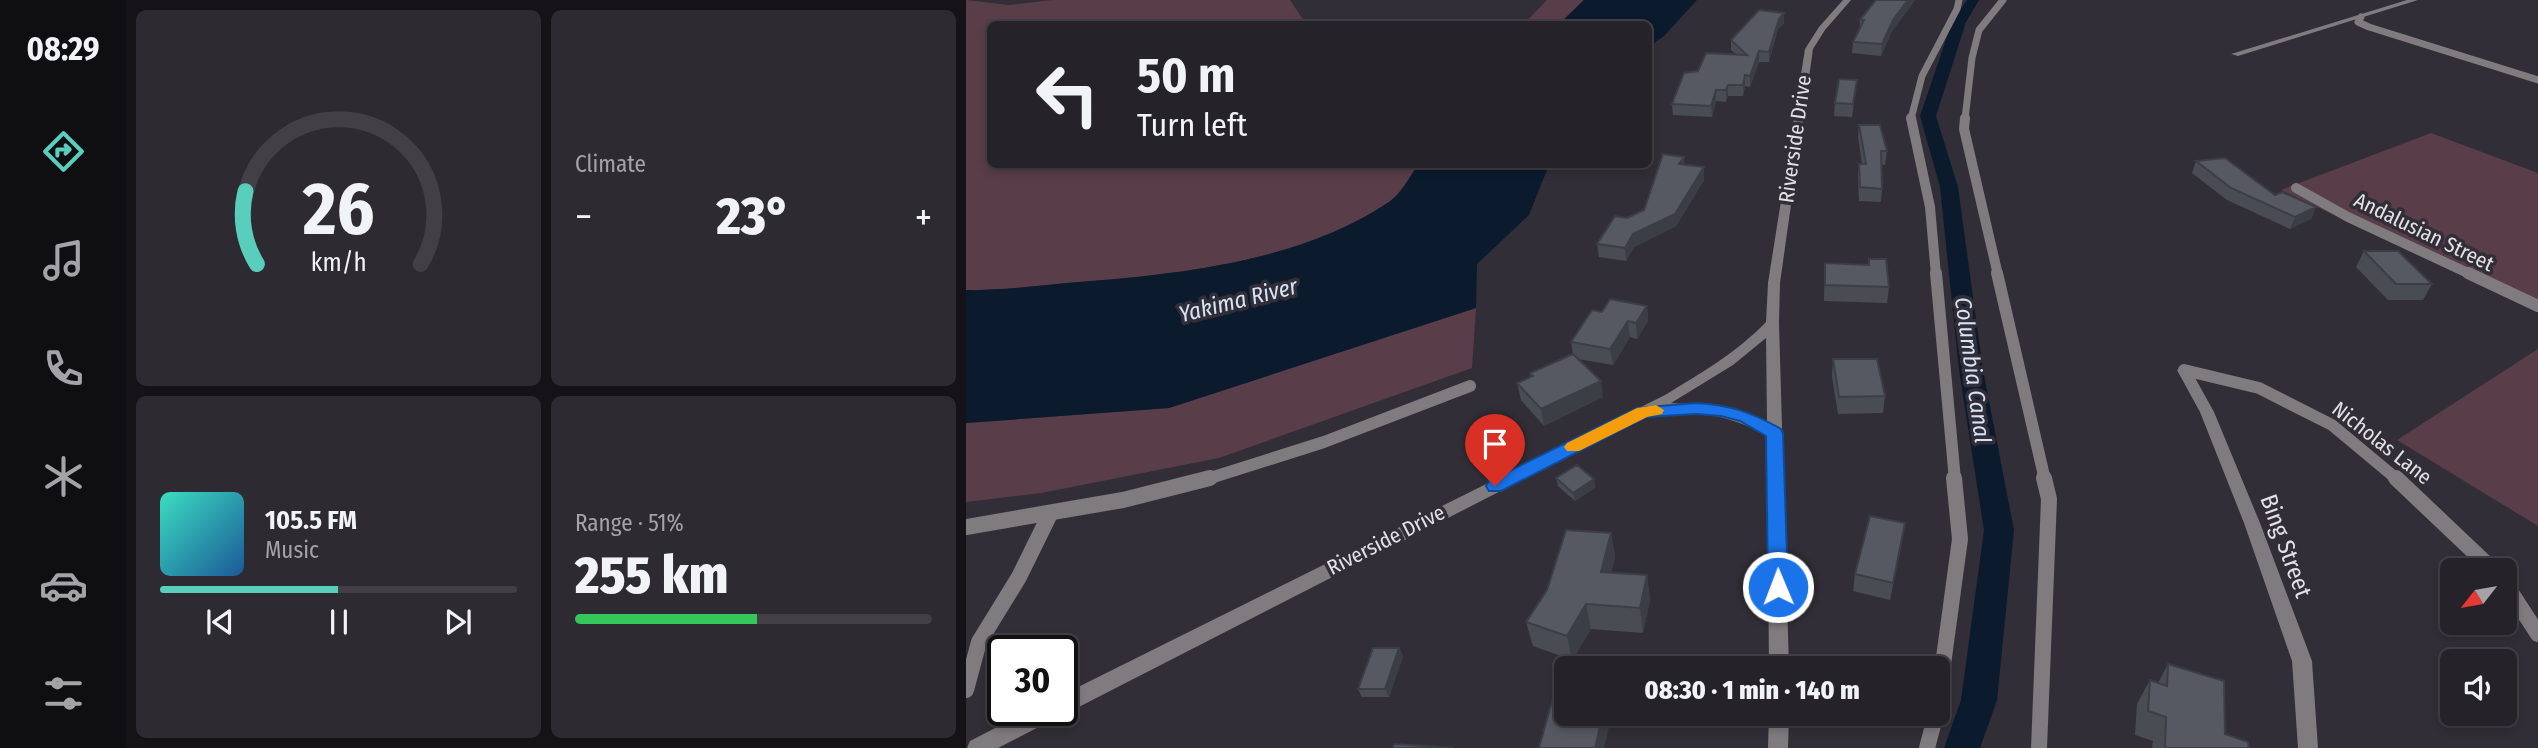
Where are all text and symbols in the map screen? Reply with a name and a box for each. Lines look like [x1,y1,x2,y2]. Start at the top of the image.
text: 08:29 [27,30,99,68]
text: 50 m [1137,46,1235,105]
icon: left [1022,49,1113,140]
street label: Riverside Drive [1773,73,1817,205]
text: Turn left [1137,106,1247,144]
icon: directions [39,127,88,176]
text: Climate [575,150,646,178]
text: 26 [302,166,374,253]
text: 23° [717,185,790,248]
street label: Andalusian Street [2350,187,2498,277]
text: − [575,194,592,240]
text: + [915,194,932,240]
icon: music [39,236,88,285]
text: km/h [311,248,366,278]
water label: Yakima River [1176,272,1301,328]
water label: Columbia Canal [1949,295,1997,445]
icon: phone [39,344,88,393]
street label: Nicholas Lane [2327,396,2437,490]
pin [1465,414,1525,486]
icon: arrive [1476,425,1514,463]
icon: climate [39,452,88,501]
street label: Bing Street [2254,491,2318,602]
street label: Riverside Drive [1323,499,1449,581]
text: 105.5 FM [265,505,357,536]
text: Range · 51% [575,509,684,537]
text: Music [265,536,319,564]
text: 255 km [575,544,728,607]
position arrow [1741,550,1815,624]
north arrow [2440,558,2516,635]
map controls [2440,558,2517,726]
icon: car [39,561,88,610]
icon: previous [201,603,239,641]
icon: pause [320,603,358,641]
icon: next [439,603,477,641]
speed limit sign: 30 [987,635,1078,726]
button: sound [2440,649,2517,726]
icon: filters [39,669,88,718]
text: 08:30 · 1 min · 140 m [1644,675,1860,706]

